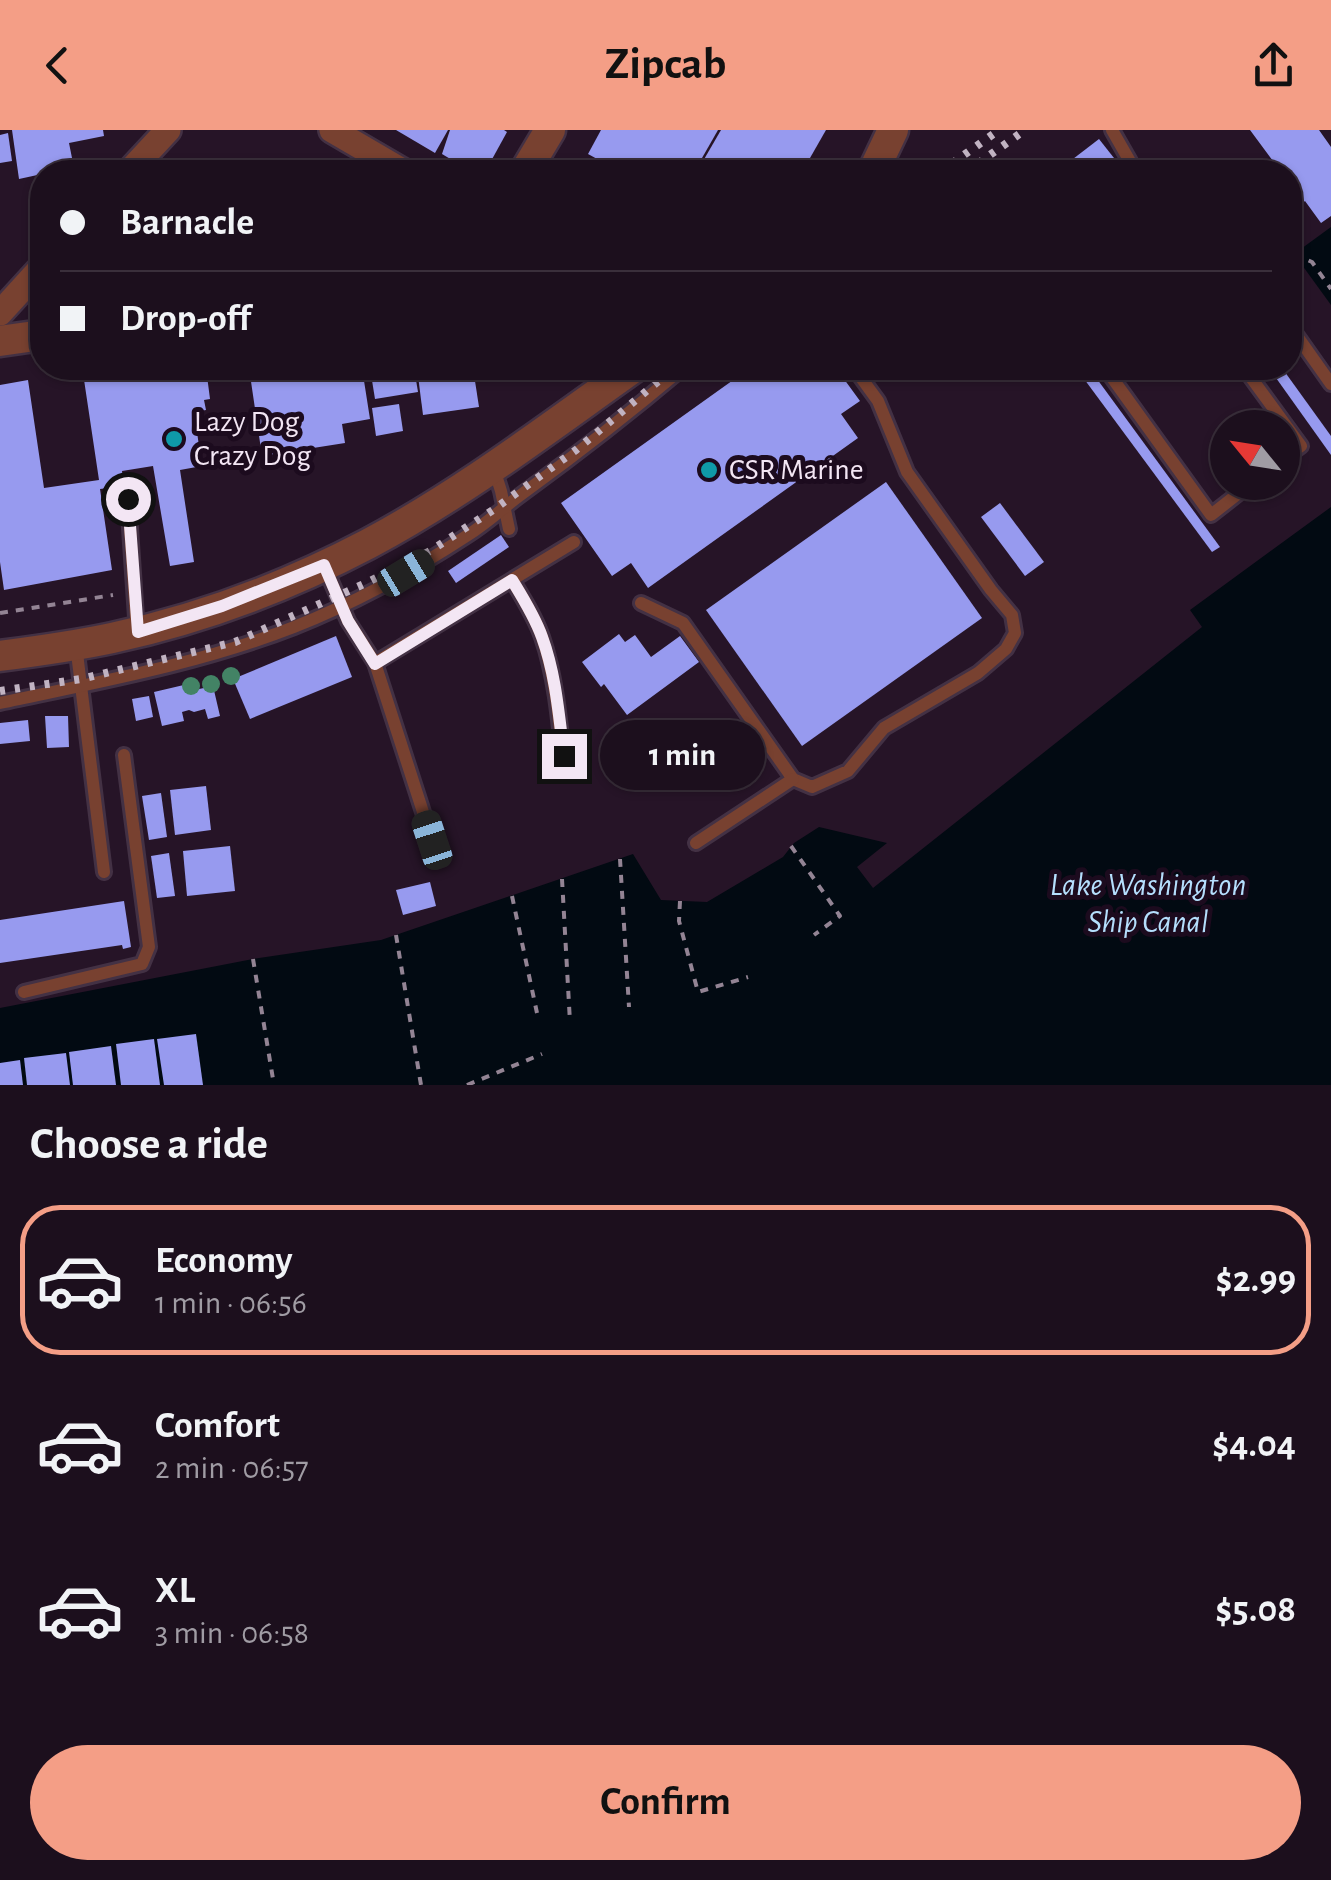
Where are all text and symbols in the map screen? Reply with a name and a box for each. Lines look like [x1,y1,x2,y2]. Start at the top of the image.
icon: back [30,38,85,93]
icon: share [1246,38,1301,93]
text: Zipcab [605,42,726,87]
text: Barnacle [120,204,254,242]
text: Drop-off [120,300,251,338]
place label: Lazy Dog Crazy Dog [194,407,311,471]
north arrow [1210,410,1300,500]
map controls [1210,410,1300,500]
marker: Lazy Dog Crazy Dog [163,428,185,450]
place label: CSR Marine [729,455,864,485]
marker: CSR Marine [698,459,720,481]
route start [106,477,151,522]
car [373,545,439,601]
callout: 1 min [599,721,764,791]
route end [542,734,587,779]
text: 1 min [649,739,716,771]
car [408,807,456,873]
water label: Lake Washington Ship Canal [1050,869,1246,939]
text: Choose a ride [30,1122,268,1167]
icon: car [35,1235,125,1325]
text: Economy [155,1242,293,1280]
text: $2.99 [1216,1261,1296,1299]
text: 1 min · 06:56 [155,1287,307,1319]
icon: car [35,1400,125,1490]
text: Comfort [155,1407,280,1445]
text: $4.04 [1212,1426,1296,1464]
text: 2 min · 06:57 [155,1452,309,1484]
icon: car [35,1565,125,1655]
text: XL [155,1572,195,1610]
text: $5.08 [1215,1591,1296,1629]
text: 3 min · 06:58 [155,1617,309,1649]
button: Confirm [30,1745,1301,1860]

